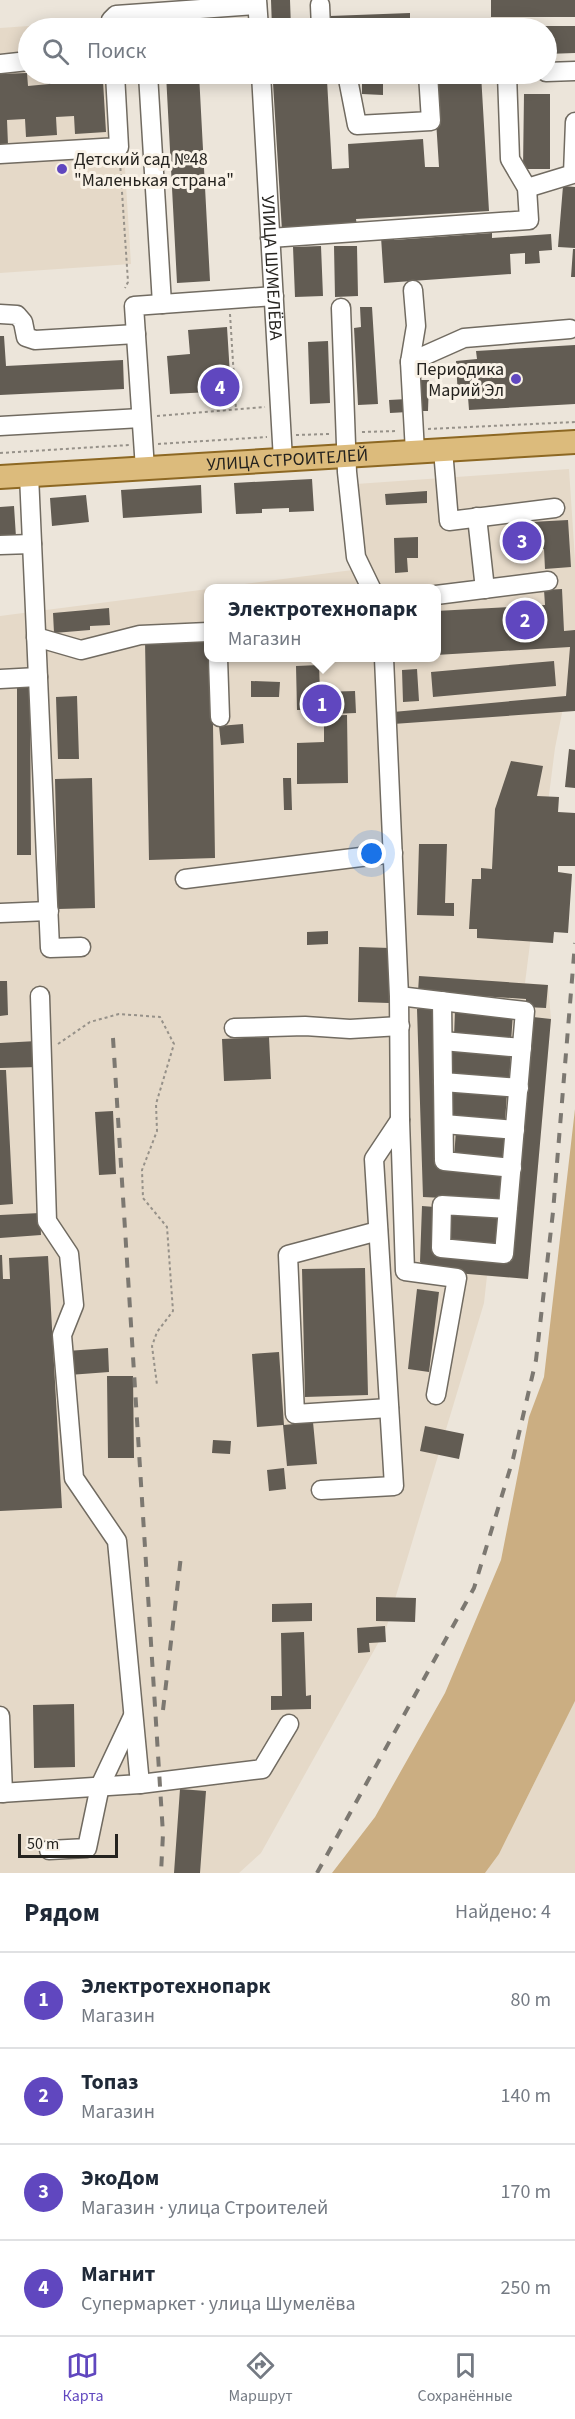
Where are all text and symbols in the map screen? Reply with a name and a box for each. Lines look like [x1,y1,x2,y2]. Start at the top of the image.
search box [18,18,557,84]
icon: search [39,35,72,68]
text: Поиск [87,35,146,67]
place label: Детский сад №48 "Маленькая страна" [74,147,234,193]
marker: Детский сад №48 "Маленькая страна" [55,162,69,176]
street label: УЛИЦА ШУМЕЛЁВА [255,195,288,341]
place label: Периодика Марий Эл [416,357,504,403]
pin: 4 [200,364,240,410]
marker: Периодика Марий Эл [509,372,523,386]
street label: УЛИЦА СТРОИТЕЛЕЙ [206,443,369,477]
pin: 3 [502,518,542,564]
popup [204,584,441,662]
text: Электротехнопарк [228,593,417,625]
pin: 2 [506,598,544,642]
text: Магазин [228,625,302,653]
pin: 1 [302,682,342,726]
your location [357,839,386,868]
scale bar [18,1831,118,1858]
text: 50 m [27,1833,59,1855]
text: Рядом [24,1894,100,1931]
text: Найдено: 4 [455,1898,551,1926]
text: Электротехнопарк [81,1970,271,2002]
text: 1 [38,1986,49,2014]
text: 80 m [511,1986,551,2014]
text: Магазин [81,2002,155,2030]
text: Топаз [81,2066,138,2098]
text: 2 [38,2082,49,2110]
text: 140 m [501,2082,551,2110]
text: Магазин [81,2098,155,2126]
text: ЭкоДом [81,2162,159,2194]
text: 3 [38,2178,49,2206]
text: 170 m [501,2178,551,2206]
text: Магазин · улица Строителей [81,2194,328,2222]
text: Магнит [81,2258,155,2290]
text: 4 [38,2274,49,2302]
text: 250 m [501,2274,551,2302]
text: Супермаркет · улица Шумелёва [81,2290,356,2318]
tab: Карта [62,2349,103,2407]
tab: Маршрут [228,2349,293,2407]
tab: Сохранённые [418,2349,513,2407]

